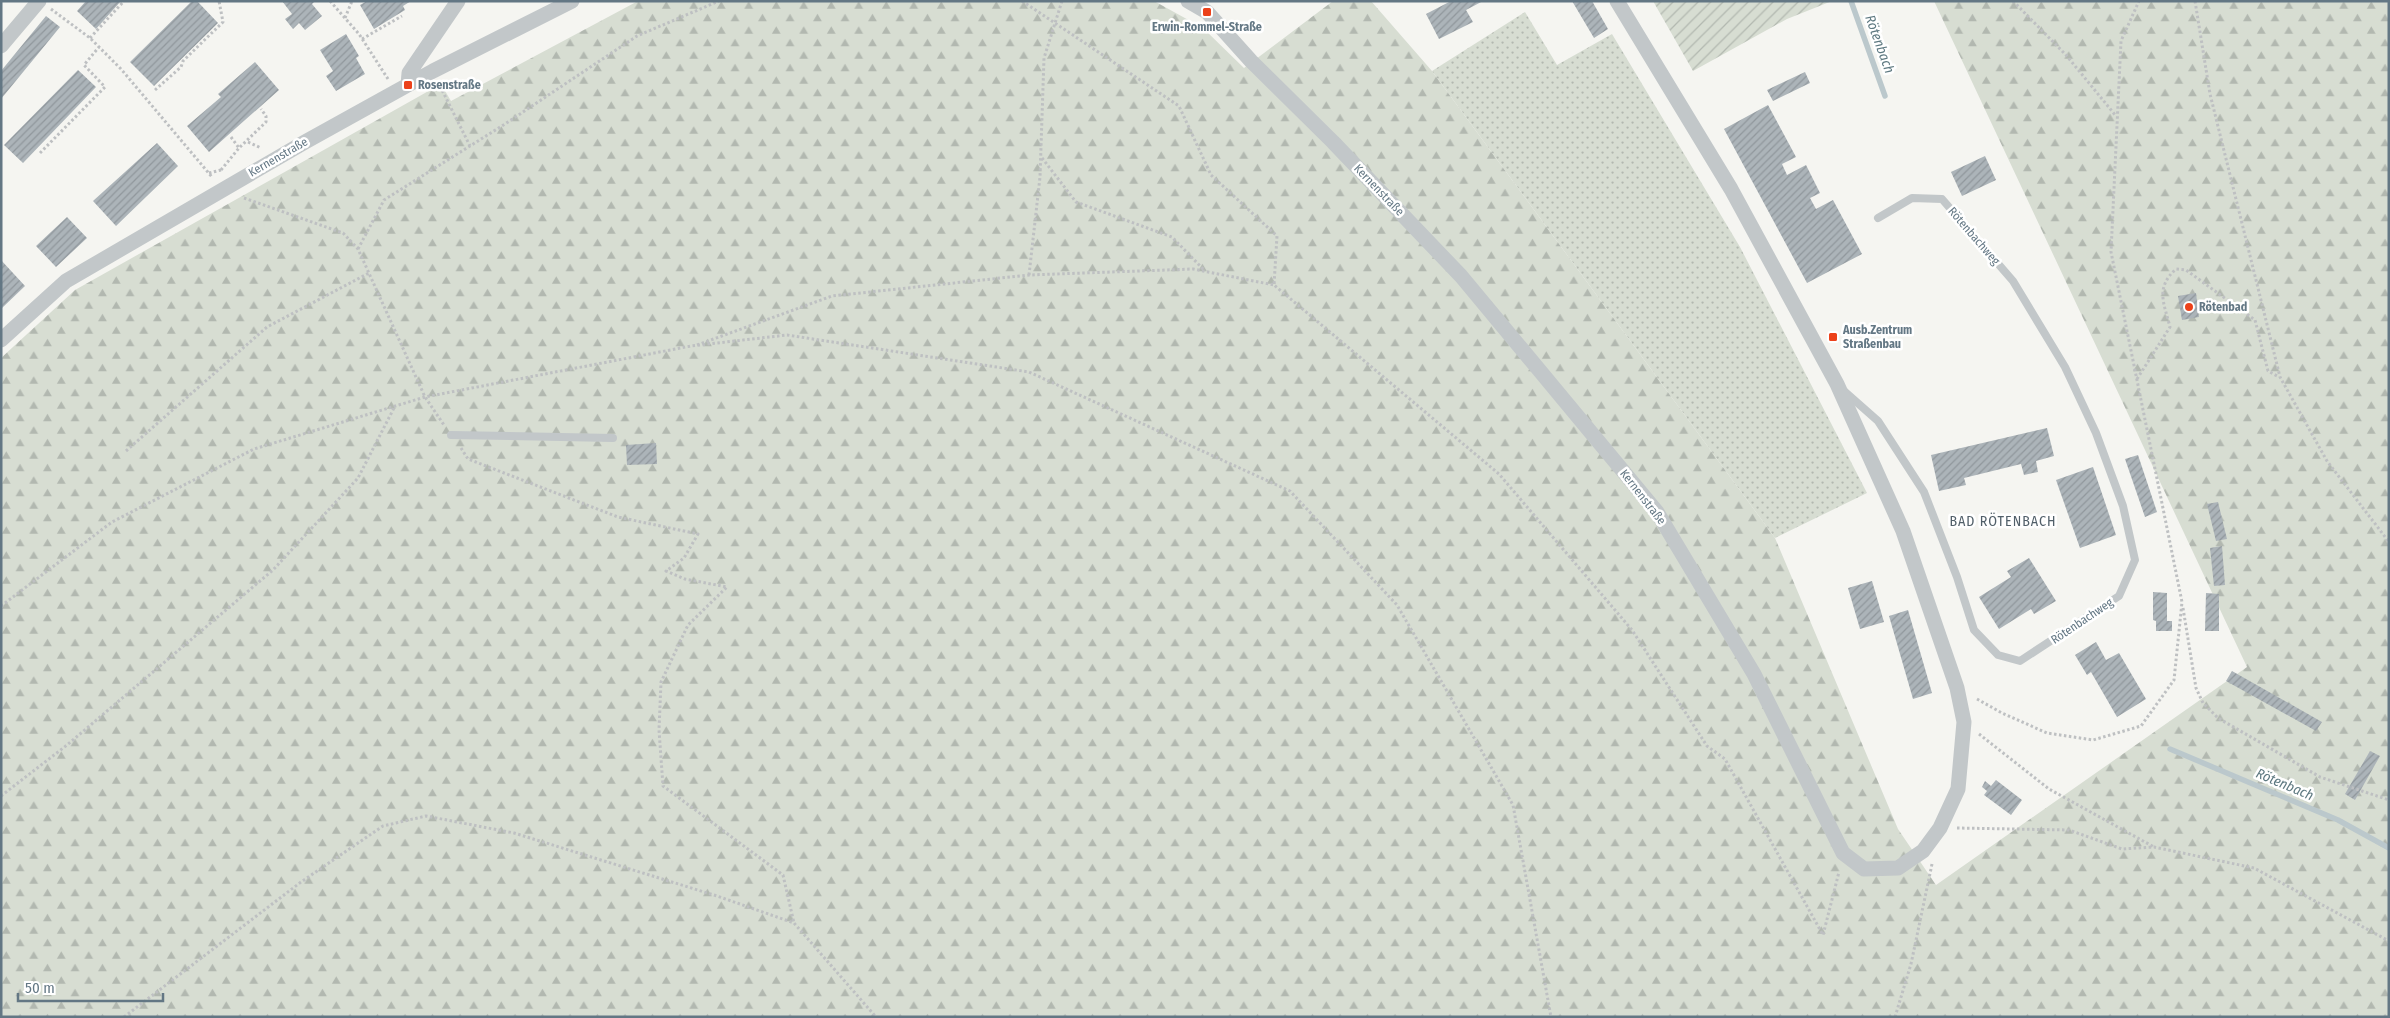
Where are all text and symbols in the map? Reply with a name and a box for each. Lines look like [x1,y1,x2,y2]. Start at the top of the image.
marker: Erwin-Rommel-Straße [1201,6,1213,18]
water label: Rötenbach [1861,13,1898,76]
place label: Erwin-Rommel-Straße [1152,20,1262,34]
place label: Rosenstraße [418,78,481,92]
marker: Rosenstraße [402,79,414,91]
street label: Kernenstraße [246,134,310,180]
street label: Kernenstraße [1351,161,1407,219]
street label: Rötenbachweg [1945,204,2003,268]
place label: Rötenbad [2199,300,2247,314]
marker: Rötenbad [2183,301,2195,313]
place label: Ausb.Zentrum Straßenbau [1842,323,1912,351]
marker: Ausb.Zentrum Straßenbau [1827,331,1839,343]
street label: Kernenstraße [1617,467,1669,527]
district label: BAD RÖTENBACH [1949,512,2057,530]
street label: Rötenbachweg [2048,595,2116,647]
water label: Rötenbach [2253,765,2316,804]
scale bar [18,970,162,1002]
text: 50 m [25,979,55,997]

